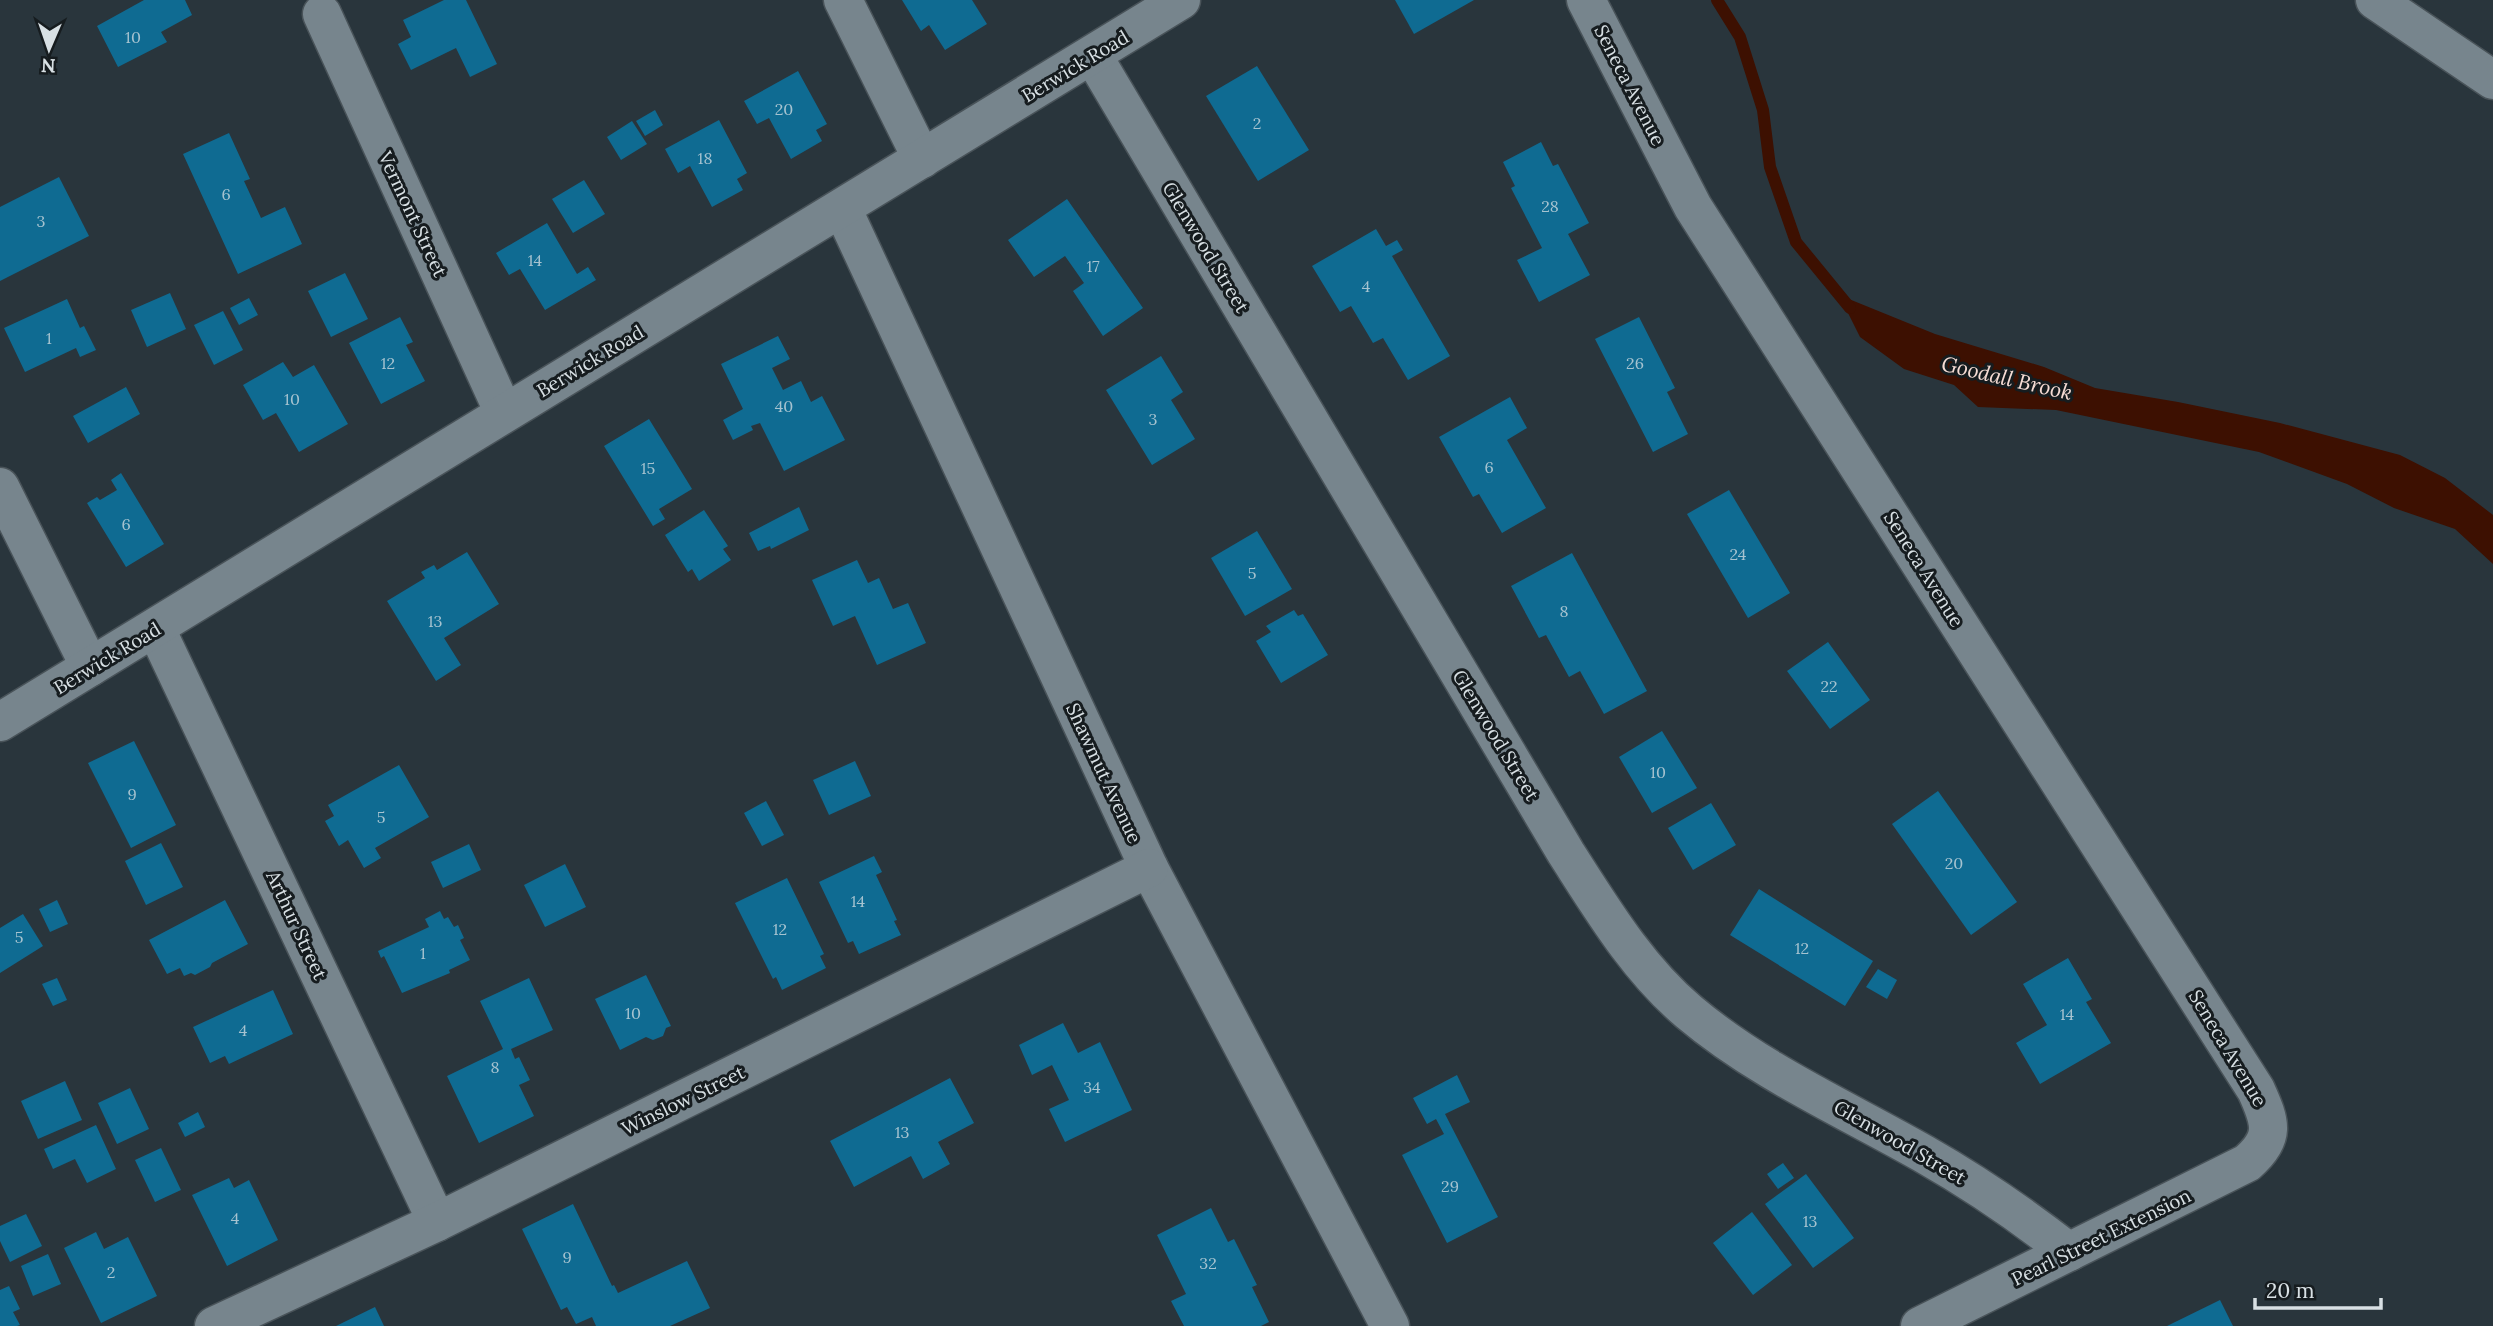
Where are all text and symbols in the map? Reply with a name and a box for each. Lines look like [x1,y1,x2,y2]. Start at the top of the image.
north arrow [14,14,84,84]
street label: Seneca Avenue [1589,21,1671,149]
street label: Berwick Road [1017,25,1133,107]
house number: 10 [125,27,141,47]
text: N [40,54,56,78]
house number: 20 [775,99,793,119]
house number: 2 [1253,113,1261,133]
street label: Vermont Street [373,146,453,281]
house number: 18 [698,148,712,168]
street label: Glenwood Street [1157,177,1255,317]
house number: 6 [221,184,231,204]
house number: 28 [1541,196,1559,216]
house number: 3 [37,211,46,231]
house number: 14 [528,250,543,270]
house number: 17 [1086,256,1100,276]
house number: 4 [1362,276,1371,296]
street label: Berwick Road [532,320,648,402]
house number: 1 [46,328,52,348]
water label: Goodall Brook [1939,350,2075,406]
house number: 12 [381,353,395,373]
house number: 26 [1626,353,1644,373]
house number: 10 [284,389,300,409]
house number: 40 [775,396,793,416]
house number: 3 [1149,409,1158,429]
house number: 6 [1484,457,1494,477]
house number: 15 [641,458,655,478]
street label: Seneca Avenue [1879,507,1969,631]
house number: 6 [121,514,131,534]
house number: 24 [1730,544,1747,564]
house number: 5 [1248,563,1256,583]
house number: 8 [1560,601,1569,621]
house number: 13 [428,611,442,631]
street label: Berwick Road [49,617,165,699]
street label: Glenwood Street [1447,665,1545,805]
house number: 22 [1820,676,1838,696]
street label: Shawmut Avenue [1061,699,1147,847]
house number: 10 [1650,762,1666,782]
house number: 9 [127,784,137,804]
house number: 5 [377,807,385,827]
house number: 20 [1945,853,1963,873]
street label: Arthur Street [261,866,333,984]
house number: 14 [851,891,866,911]
house number: 12 [773,919,787,939]
house number: 5 [15,927,23,947]
house number: 12 [1795,938,1809,958]
house number: 1 [420,943,426,963]
street label: Seneca Avenue [2184,985,2272,1111]
house number: 10 [625,1003,641,1023]
house number: 14 [2060,1004,2075,1024]
house number: 4 [239,1020,248,1040]
house number: 8 [491,1057,500,1077]
street label: Winslow Street [617,1059,749,1140]
house number: 34 [1083,1077,1101,1097]
street label: Glenwood Street [1830,1094,1971,1190]
house number: 13 [895,1122,909,1142]
house number: 29 [1441,1176,1459,1196]
street label: Pearl Street Extension [2007,1183,2195,1291]
house number: 4 [231,1208,240,1228]
house number: 13 [1803,1211,1817,1231]
house number: 9 [562,1247,572,1267]
house number: 32 [1199,1253,1217,1273]
house number: 2 [107,1262,115,1282]
scale bar [2255,1266,2381,1310]
text: 20 m [2266,1277,2315,1304]

